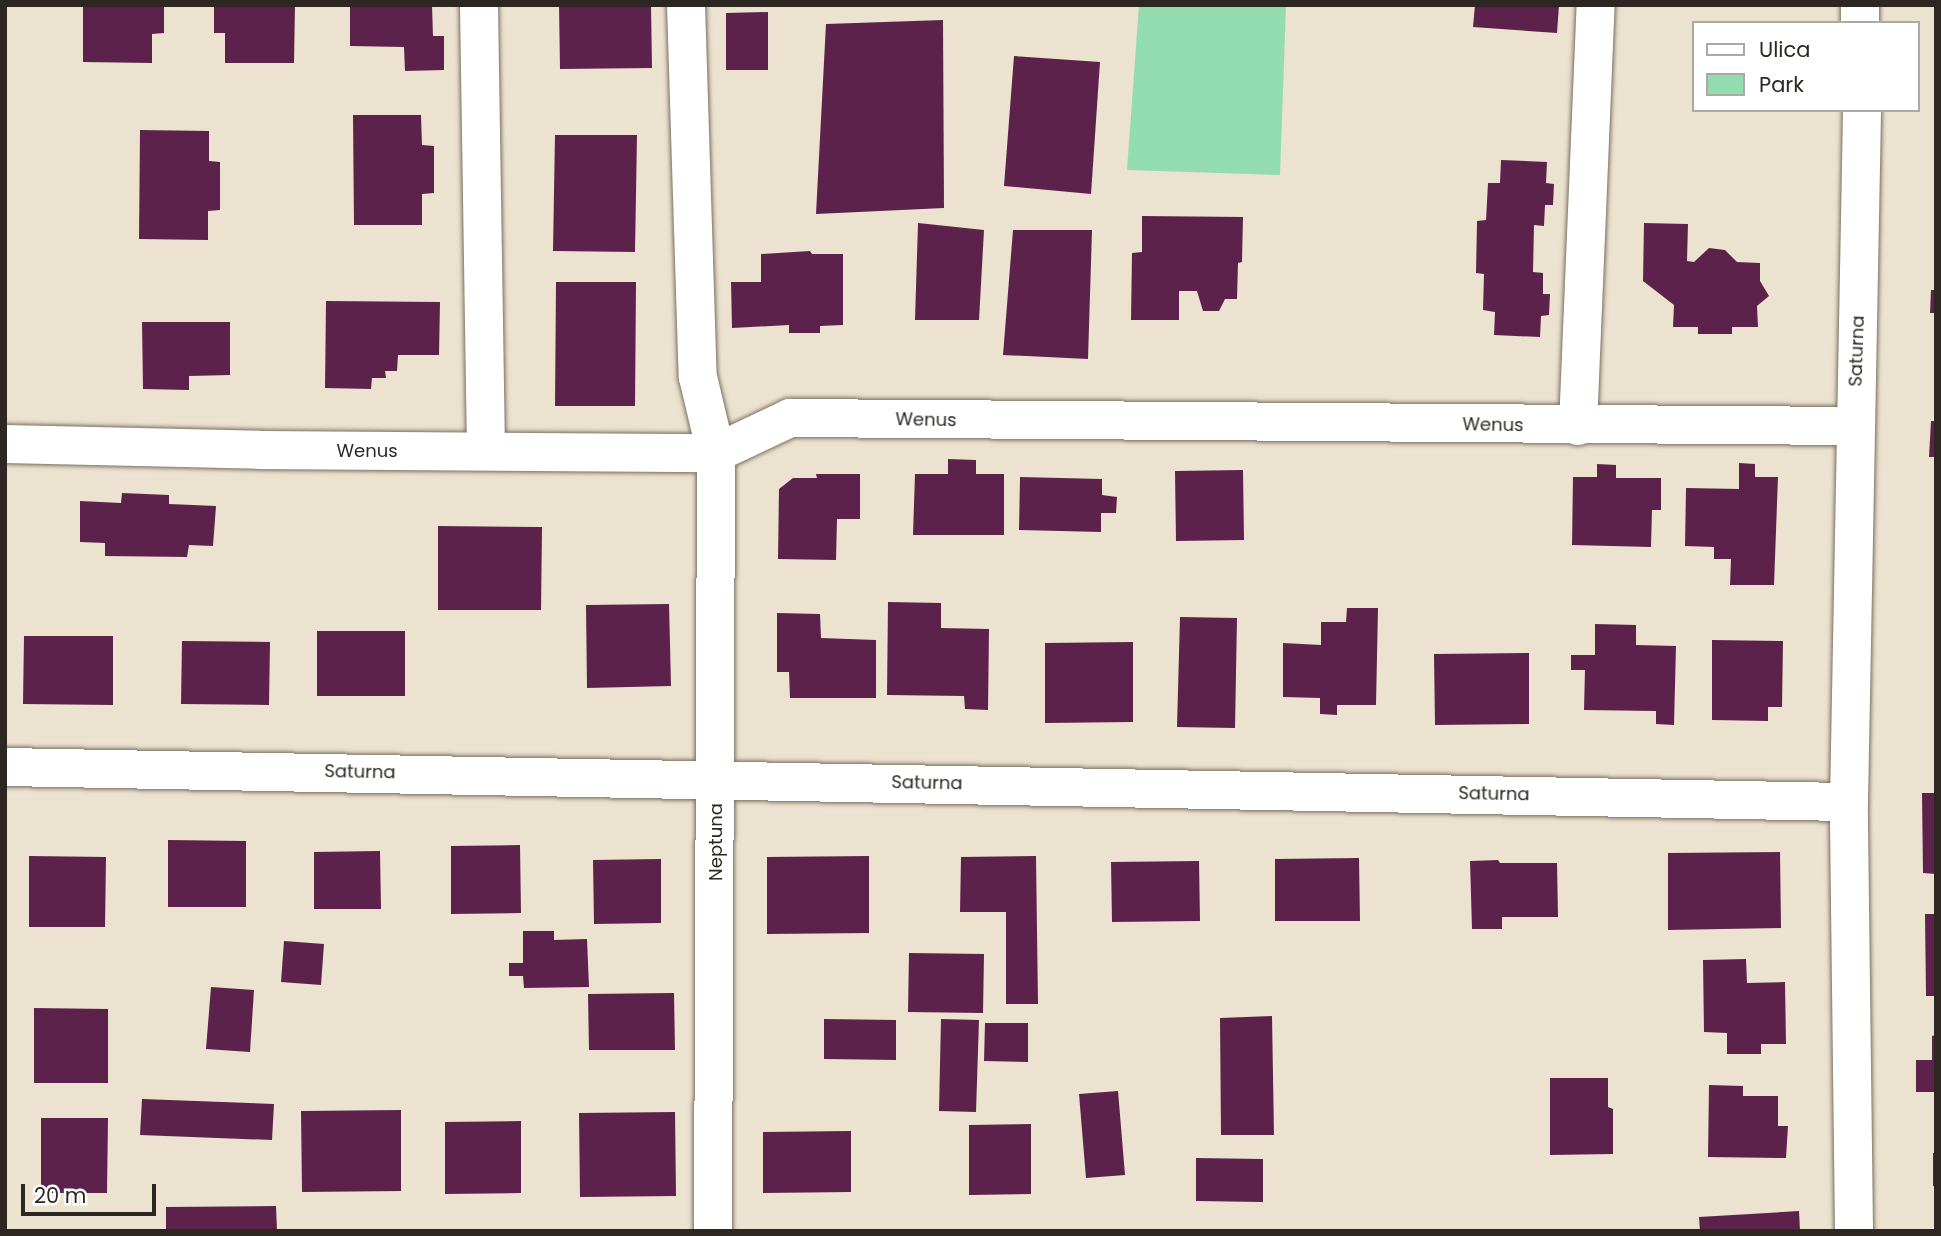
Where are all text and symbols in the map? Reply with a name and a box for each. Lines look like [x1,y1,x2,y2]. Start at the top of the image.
legend [1692,21,1920,112]
text: Ulica [1759,35,1810,64]
text: Park [1759,70,1804,99]
street label: Saturna [1845,315,1869,387]
street label: Wenus [895,409,957,431]
street label: Wenus [1462,414,1524,436]
street label: Wenus [336,440,398,462]
street label: Saturna [324,761,396,783]
street label: Saturna [891,772,963,794]
street label: Saturna [1458,783,1530,805]
street label: Neptuna [705,803,727,881]
scale bar [24,1170,159,1214]
text: 20 m [34,1181,87,1210]

